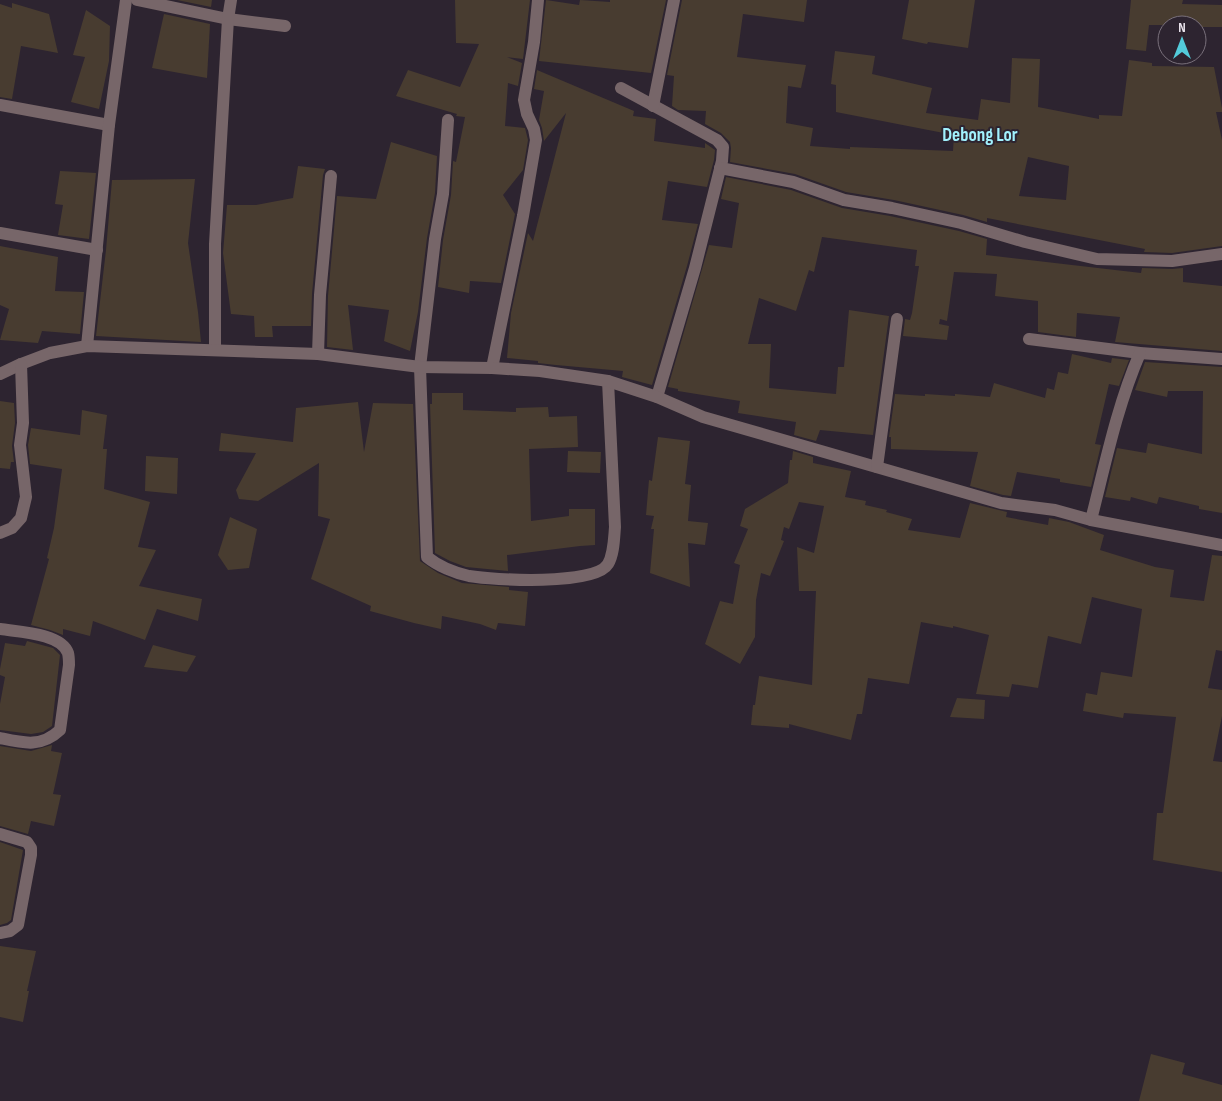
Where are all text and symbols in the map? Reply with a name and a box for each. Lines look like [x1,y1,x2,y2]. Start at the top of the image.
north arrow [1157,15,1207,65]
text: N [1178,19,1186,36]
district label: Debong Lor [942,124,1018,147]

